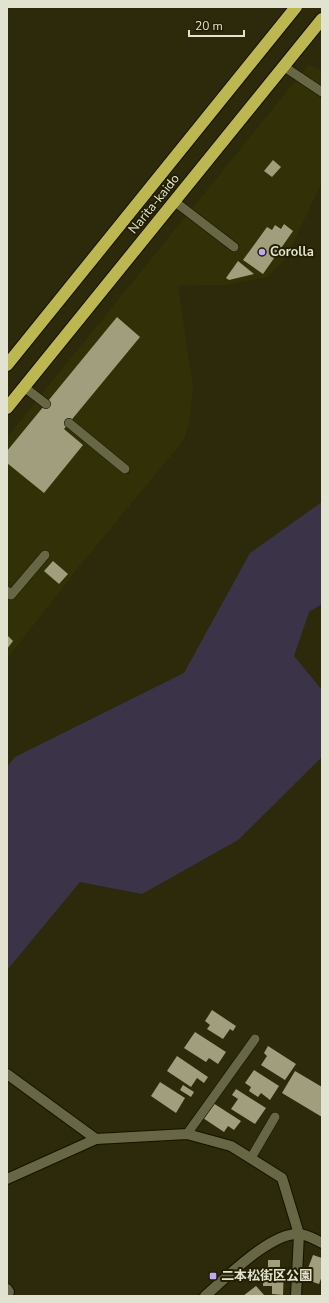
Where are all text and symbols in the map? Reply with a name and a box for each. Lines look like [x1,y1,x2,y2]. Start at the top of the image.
scale bar [189,12,244,38]
text: 20 m [195,18,223,34]
street label: Narita-kaido [124,170,184,238]
place label: Corolla [270,243,314,261]
marker: Corolla [257,247,267,257]
place label: 二本松街区公園 [221,1267,312,1285]
marker: 二本松街区公園 [208,1271,218,1281]

